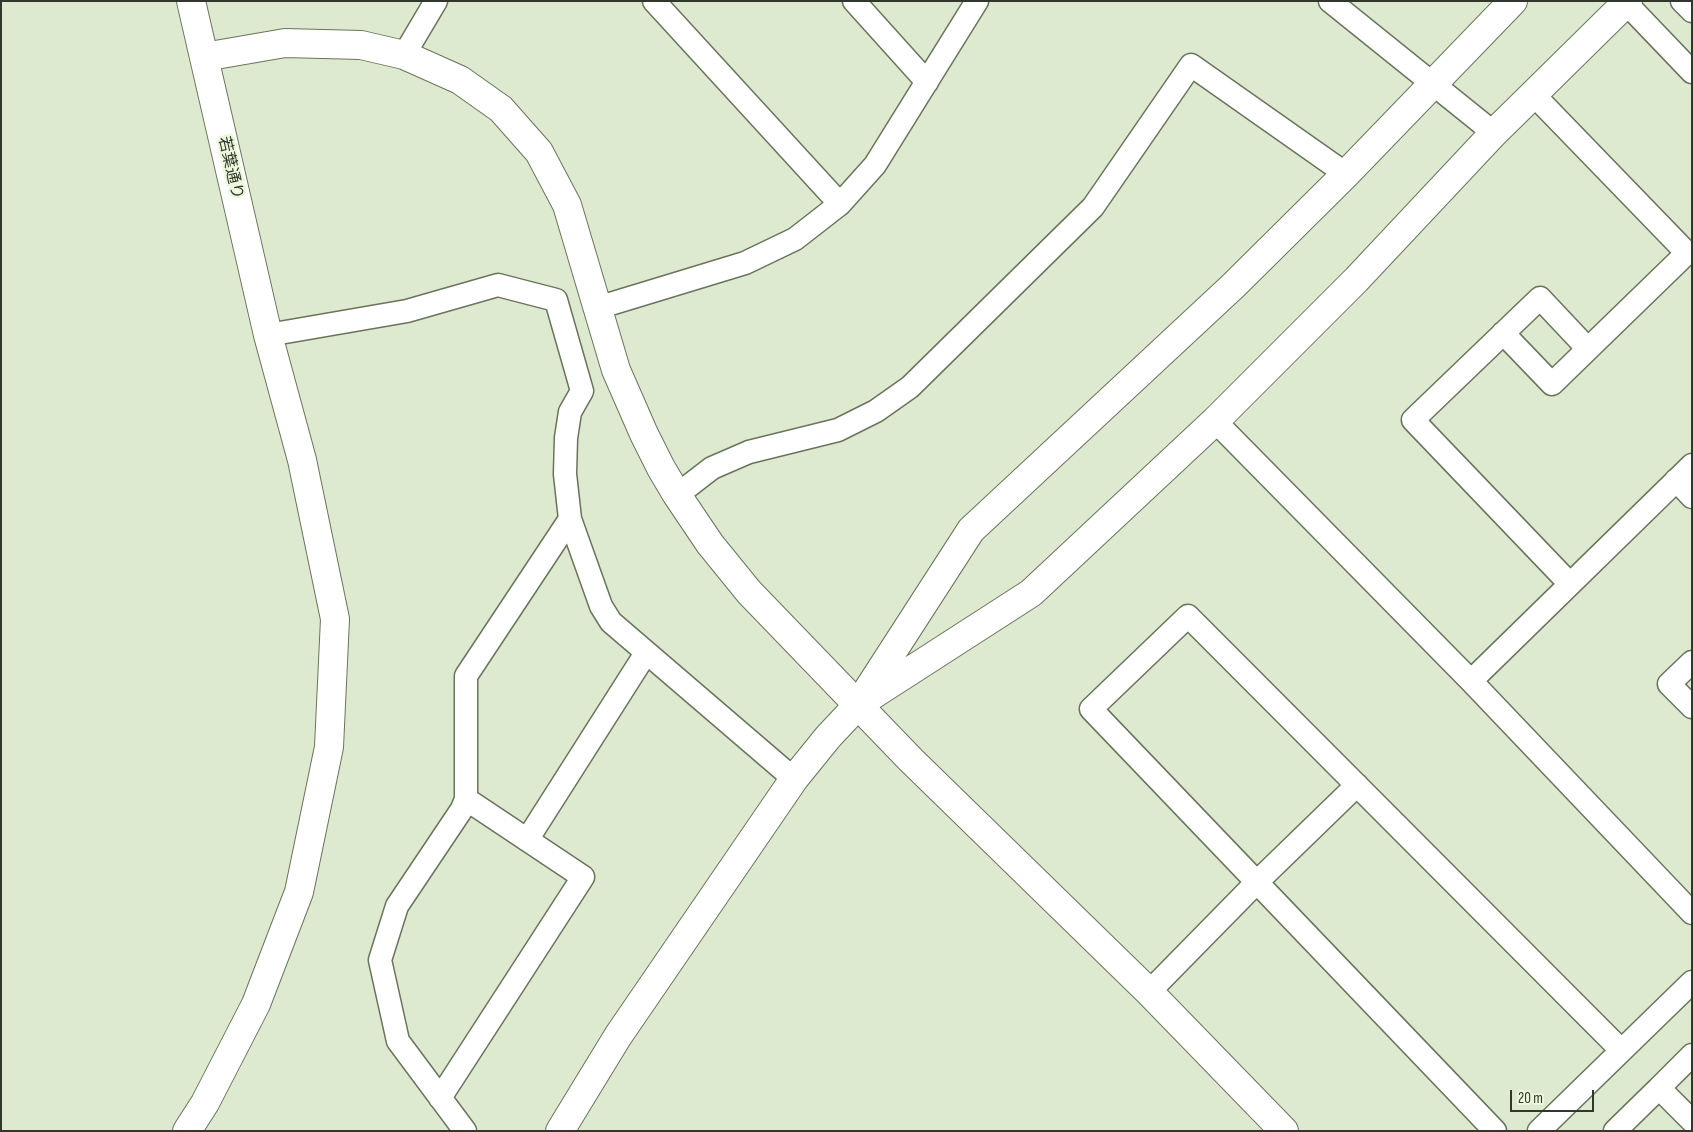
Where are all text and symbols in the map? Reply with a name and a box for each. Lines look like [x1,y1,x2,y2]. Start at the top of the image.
street label: 若葉通り [213,135,247,201]
scale bar [1513,1080,1597,1112]
text: 20 m [1518,1089,1543,1108]

